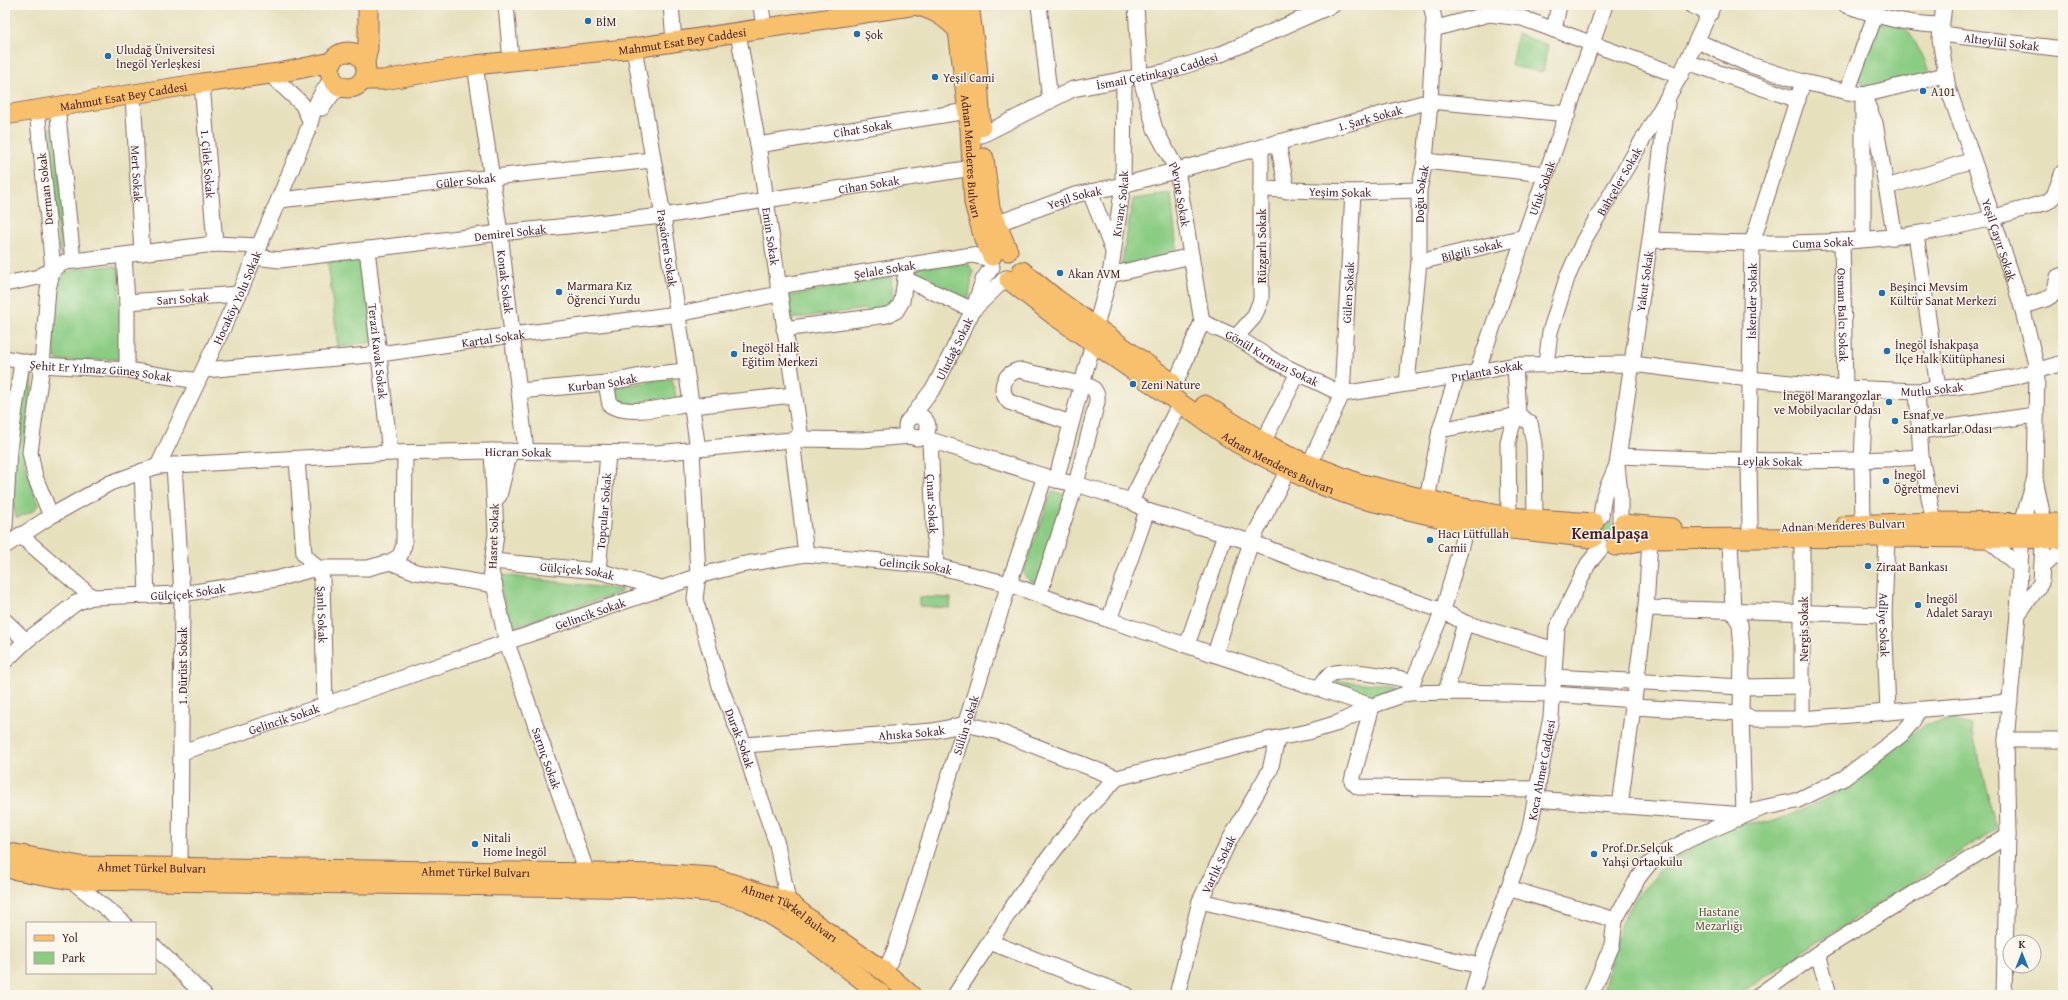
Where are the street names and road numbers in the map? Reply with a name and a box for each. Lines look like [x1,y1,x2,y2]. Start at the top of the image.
street label: Mahmut Esat Bey Caddesi [618,22,748,58]
street label: Altıeylül Sokak [1963,28,2041,55]
street label: İsmail Çetinkaya Caddesi [1095,47,1220,93]
street label: Mahmut Esat Bey Caddesi [59,77,189,114]
street label: Adnan Menderes Bulvarı [957,93,986,220]
street label: 1. Şark Sokak [1335,100,1405,134]
street label: Cihat Sokak [832,115,894,141]
street label: 1. Çilek Sokak [197,129,220,200]
street label: Bahçeler Sokak [1592,143,1646,218]
street label: Mert Sokak [127,145,148,204]
street label: Derman Sokak [33,151,57,226]
street label: Ufuk Sokak [1524,157,1559,218]
street label: Plevne Sokak [1165,158,1195,229]
street label: Doğu Sokak [1411,162,1433,223]
street label: Güler Sokak [435,168,498,192]
street label: Kıvanç Sokak [1107,170,1132,238]
street label: Cihan Sokak [837,171,901,197]
street label: Yeşil Sokak [1045,181,1104,213]
street label: Yeşim Sokak [1308,182,1372,201]
street label: Yeşil Çayır Sokak [1978,196,2022,284]
street label: Emin Sokak [759,206,784,267]
street label: Paşaören Sokak [653,208,682,289]
street label: Rüzgarlı Sokak [1253,208,1270,283]
street label: Demirel Sokak [473,220,548,245]
street label: Cuma Sokak [1792,232,1855,251]
street label: Bilgili Sokak [1439,234,1505,265]
street label: Hocaköy Yolu Sokak [208,247,265,347]
street label: Konak Sokak [494,249,518,316]
street label: Yakut Sokak [1631,249,1657,313]
street label: Şelale Sokak [853,256,918,282]
street label: Gülen Sokak [1337,260,1358,324]
street label: İskender Sokak [1742,262,1760,339]
street label: Osman Balcı Sokak [1834,268,1853,363]
street label: Sarı Sokak [156,288,210,308]
street label: Terazi Kavak Sokak [365,303,392,401]
street label: Uludağ Sokak [931,313,977,383]
street label: Kartal Sokak [460,325,527,351]
street label: Gönül Kırmazı Sokak [1223,325,1323,391]
street label: Şehit Er Yılmaz Güneş Sokak [29,354,174,386]
street label: Pırlanta Sokak [1450,356,1524,385]
street label: Kurban Sokak [567,368,639,395]
street label: Mutlu Sokak [1900,377,1966,400]
street label: Adnan Menderes Bulvarı [1219,427,1337,498]
street label: Hicran Sokak [485,442,552,460]
street label: Leylak Sokak [1737,452,1803,469]
street label: Topçular Sokak [591,471,615,550]
street label: Çınar Sokak [923,474,943,535]
street label: Hasret Sokak [483,502,503,569]
street label: Adnan Menderes Bulvarı [1781,514,1906,536]
street label: Gelincik Sokak [879,552,955,578]
street label: Gülçiçek Sokak [539,557,618,584]
street label: Gülçiçek Sokak [150,579,227,604]
street label: Şanlı Sokak [314,586,332,644]
street label: Adliye Sokak [1875,592,1894,658]
street label: Gelincik Sokak [553,593,628,633]
street label: Nergis Sokak [1795,596,1812,662]
street label: 1. Dürüst Sokak [174,626,191,705]
street label: Sülün Sokak [948,692,983,757]
street label: Gelincik Sokak [246,699,322,738]
street label: Durak Sokak [721,706,759,771]
street label: Koca Ahmet Caddesi [1523,718,1559,822]
street label: Ahıska Sokak [878,720,947,744]
street label: Sarnıç Sokak [528,725,566,792]
street label: Varlık Sokak [1197,831,1240,896]
street label: Ahmet Türkel Bulvarı [97,858,207,876]
street label: Ahmet Türkel Bulvarı [421,862,531,881]
street label: Ahmet Türkel Bulvarı [740,879,842,946]

